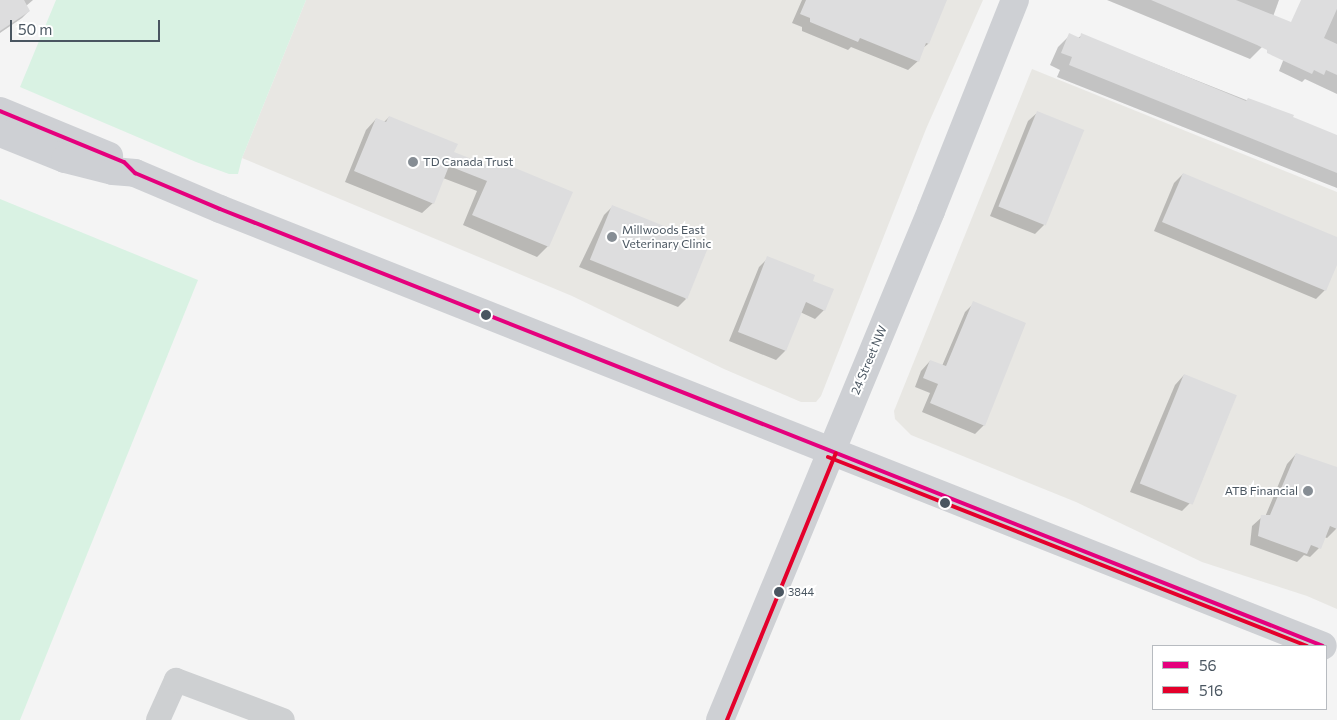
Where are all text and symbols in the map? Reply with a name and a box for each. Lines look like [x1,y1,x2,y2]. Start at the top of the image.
scale bar [12,10,162,42]
text: 50 m [18,20,52,38]
place label: TD Canada Trust [423,155,514,169]
marker: TD Canada Trust [407,156,419,168]
place label: Millwoods East Veterinary Clinic [622,223,711,251]
marker: Millwoods East Veterinary Clinic [606,231,618,243]
unlabelled marker [481,310,491,320]
street label: 24 Street NW [848,323,890,397]
place label: ATB Financial [1225,484,1298,498]
marker: ATB Financial [1302,485,1314,497]
unlabelled marker [940,498,950,508]
place label: 3844 [788,585,814,599]
marker: 3844 [774,587,784,597]
legend [1152,645,1327,710]
text: 56 [1199,656,1217,674]
text: 516 [1199,681,1223,699]

